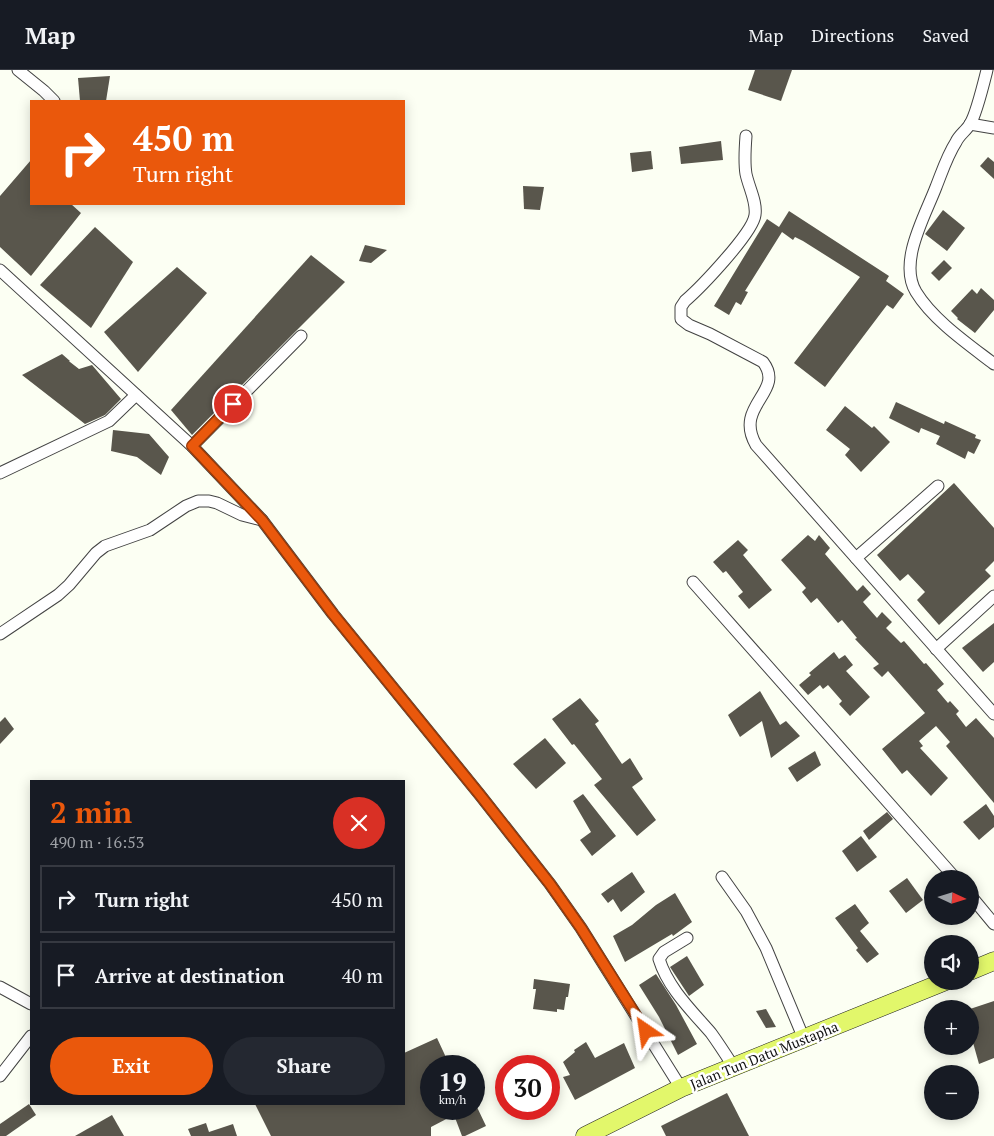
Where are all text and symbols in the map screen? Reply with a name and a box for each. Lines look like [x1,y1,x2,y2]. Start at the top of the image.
text: Map [25,19,75,51]
text: Map [748,23,783,47]
text: Directions [811,23,894,47]
text: Saved [922,23,969,47]
text: 450 m [133,115,234,161]
icon: right [50,120,115,185]
text: Turn right [133,159,233,188]
pin [212,383,254,425]
icon: arrive [219,390,247,418]
text: 2 min [50,792,132,832]
button: close [333,797,385,849]
text: 490 m · 16:53 [50,831,144,853]
north arrow [924,870,979,925]
map controls [924,870,979,1120]
icon: right [52,885,80,913]
text: Turn right [95,887,189,912]
text: 450 m [332,887,383,912]
button: sound [924,935,979,990]
icon: arrive [52,961,80,989]
text: Arrive at destination [95,963,284,988]
text: 40 m [342,963,383,988]
button: + [924,1000,979,1055]
position arrow [619,1004,671,1056]
street label: Jalan Tun Datu Mustapha [687,1017,841,1093]
button: Exit [50,1037,213,1095]
button: Share [223,1037,385,1095]
speed limit sign: 30 [495,1055,560,1120]
text: 19 [438,1065,467,1098]
button: − [924,1065,979,1120]
text: km/h [439,1092,466,1107]

